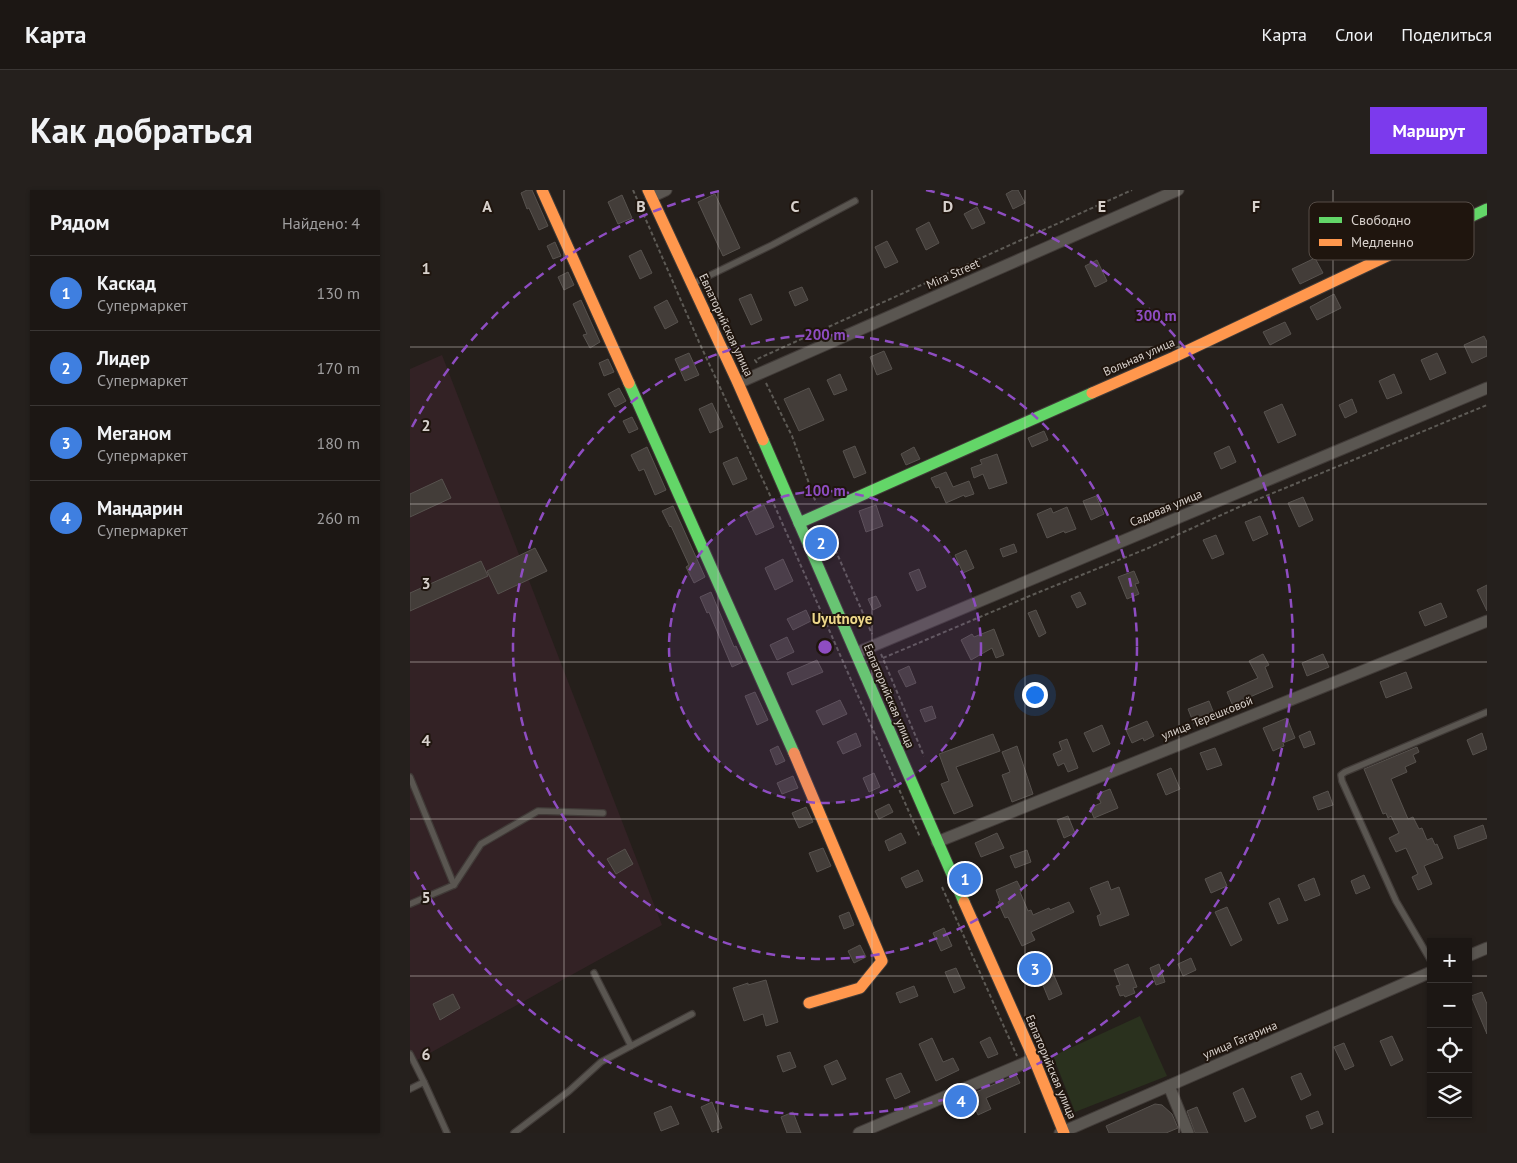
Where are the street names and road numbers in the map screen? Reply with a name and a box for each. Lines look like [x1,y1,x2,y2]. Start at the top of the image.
street label: Mira Street [924,255,982,292]
street label: Евпаторийская улица [696,271,757,379]
street label: Вольная улица [1101,334,1177,379]
street label: Садовая улица [1127,486,1204,530]
street label: Евпаторийская улица [861,641,918,750]
street label: улица Терешковой [1159,692,1255,743]
street label: Евпаторийская улица [1023,1012,1080,1121]
street label: улица Гагарина [1200,1017,1279,1062]

